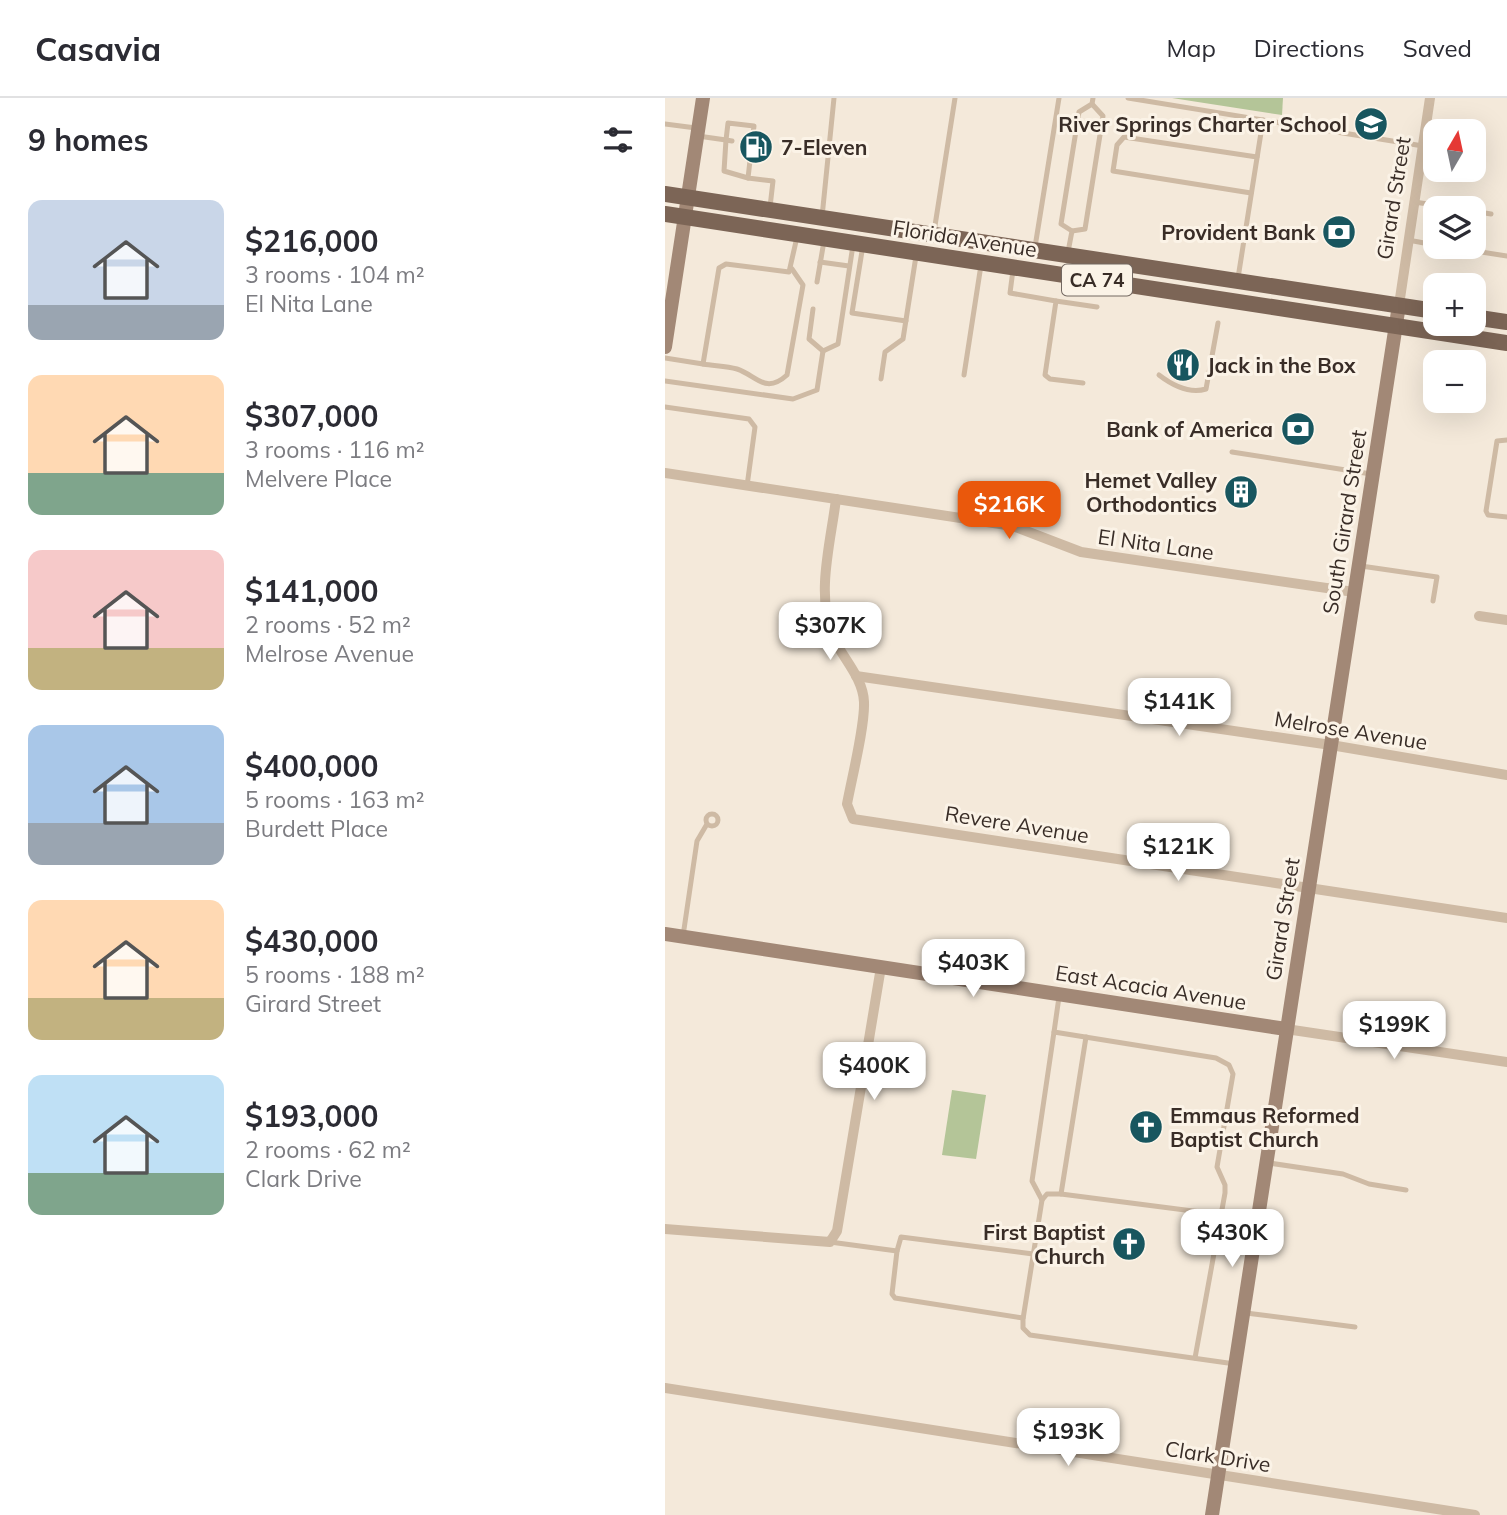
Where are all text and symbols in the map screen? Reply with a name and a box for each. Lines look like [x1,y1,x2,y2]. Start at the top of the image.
text: Casavia [35,28,161,69]
text: Map [1166,33,1216,63]
text: Directions [1254,33,1365,63]
text: Saved [1403,33,1472,63]
school or university icon: River Springs Charter School [1352,105,1390,143]
place label: River Springs Charter School [1058,111,1347,137]
north arrow [1423,119,1486,182]
map controls [1423,119,1486,413]
text: 9 homes [28,121,149,159]
icon: filters [599,121,637,159]
fuel station icon: 7-Eleven [737,128,775,166]
place label: 7-Eleven [781,134,868,160]
street label: Girard Street [1370,135,1416,261]
button: layers [1423,196,1486,259]
bank icon: Provident Bank [1320,213,1358,251]
street label: Florida Avenue [891,214,1039,262]
place label: Provident Bank [1161,219,1315,245]
text: $216,000 [245,222,378,260]
icon: home [84,228,168,312]
text: 3 rooms · 104 m² [245,260,425,289]
road number: CA 74 [1062,264,1132,296]
button: + [1423,273,1486,336]
text: El Nita Lane [245,289,373,318]
restaurant icon: Jack in the Box [1164,346,1202,384]
button: − [1423,350,1486,413]
place label: Jack in the Box [1207,352,1356,378]
text: $307,000 [245,397,378,435]
icon: home [84,403,168,487]
bank icon: Bank of America [1279,410,1317,448]
place label: Bank of America [1106,416,1273,442]
street label: South Girard Street [1317,428,1371,616]
text: 3 rooms · 116 m² [245,435,425,464]
text: Melvere Place [245,464,392,493]
place label: Hemet Valley Orthodontics [1085,467,1218,517]
building icon: Hemet Valley Orthodontics [1222,473,1260,511]
pin: $216K [960,482,1058,541]
text: $216K [974,489,1044,518]
street label: El Nita Lane [1096,523,1216,565]
text: $141,000 [245,572,378,610]
icon: home [84,578,168,662]
pin: $307K [781,602,879,662]
text: 2 rooms · 52 m² [245,610,411,639]
text: $307K [795,610,865,639]
text: Melrose Avenue [245,639,414,668]
pin: $141K [1130,678,1228,738]
text: $141K [1144,686,1214,715]
street label: Melrose Avenue [1273,705,1429,755]
text: $400,000 [245,747,378,785]
icon: home [84,753,168,837]
text: 5 rooms · 163 m² [245,785,425,814]
street label: Revere Avenue [943,800,1091,848]
text: Burdett Place [245,814,388,843]
pin: $121K [1129,824,1227,883]
text: $121K [1143,831,1213,860]
street label: Girard Street [1259,856,1305,982]
text: $430,000 [245,922,378,960]
icon: home [84,928,168,1012]
pin: $403K [924,940,1022,999]
text: $403K [938,947,1008,976]
street label: East Acacia Avenue [1054,959,1248,1015]
text: 5 rooms · 188 m² [245,960,425,989]
text: Girard Street [245,989,381,1018]
pin: $199K [1345,1002,1443,1061]
text: $199K [1359,1009,1429,1038]
pin: $400K [825,1042,923,1102]
text: $400K [839,1050,909,1079]
text: $193,000 [245,1097,378,1135]
place label: Emmaus Reformed Baptist Church [1170,1102,1360,1152]
icon: home [84,1103,168,1187]
church icon: Emmaus Reformed Baptist Church [1127,1108,1165,1146]
text: 2 rooms · 62 m² [245,1135,411,1164]
text: Clark Drive [245,1164,362,1193]
pin: $430K [1183,1210,1281,1269]
text: $430K [1197,1217,1267,1246]
place label: First Baptist Church [983,1219,1105,1269]
church icon: First Baptist Church [1110,1225,1148,1263]
pin: $193K [1019,1408,1117,1468]
text: $193K [1033,1416,1103,1445]
street label: Clark Drive [1163,1435,1273,1477]

